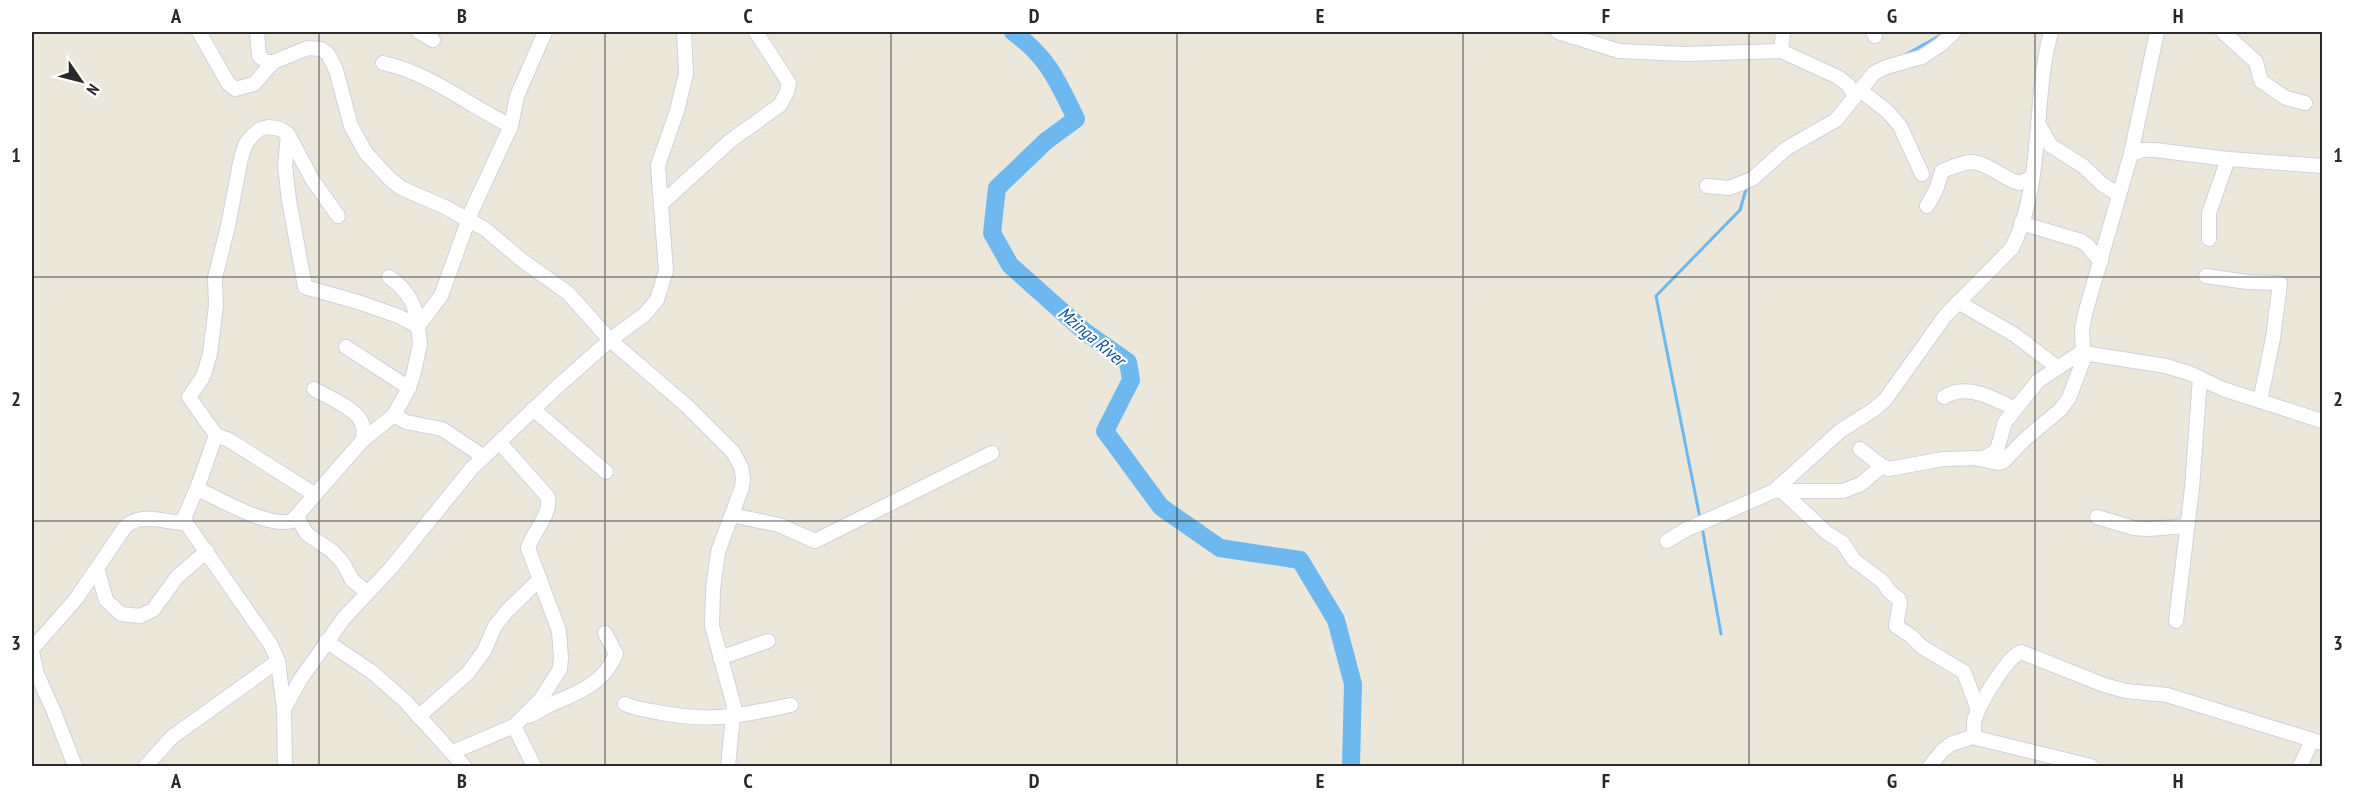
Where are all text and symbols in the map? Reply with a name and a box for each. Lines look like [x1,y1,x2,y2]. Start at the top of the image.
text: A [170,3,182,29]
text: B [457,3,467,29]
text: C [743,3,753,29]
text: D [1029,3,1040,29]
text: E [1316,3,1324,29]
text: F [1602,3,1610,29]
text: G [1887,3,1897,29]
text: H [2173,3,2183,29]
north arrow [51,51,111,111]
text: N [83,80,104,99]
text: 1 [11,142,21,168]
text: 1 [2333,142,2343,168]
water label: Mzinga River [1054,301,1133,373]
text: 2 [11,386,21,412]
text: 2 [2333,386,2343,412]
text: 3 [11,630,21,656]
text: 3 [2333,630,2343,656]
text: A [170,768,182,794]
text: B [457,768,467,794]
text: C [743,768,753,794]
text: D [1029,768,1040,794]
text: E [1316,768,1324,794]
text: F [1602,768,1610,794]
text: G [1887,768,1897,794]
text: H [2173,768,2183,794]

